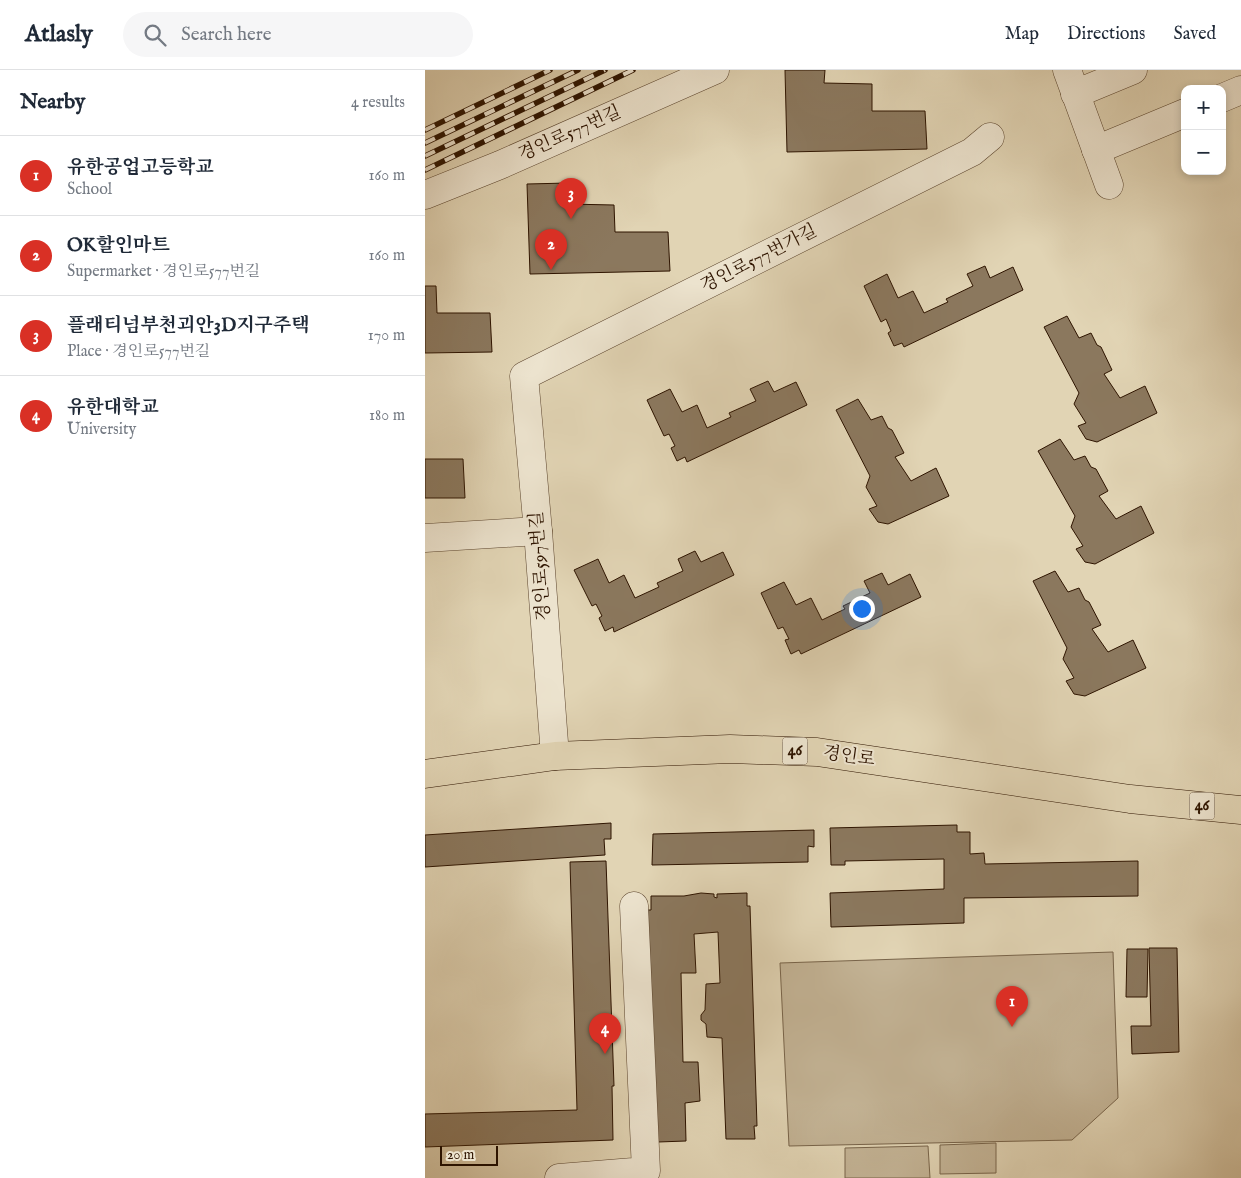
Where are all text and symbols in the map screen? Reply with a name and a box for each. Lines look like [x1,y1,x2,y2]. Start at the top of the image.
search box [123,12,473,57]
text: Atlasly [25,19,93,50]
icon: search [141,21,169,49]
text: Search here [181,23,271,47]
text: Map [1005,23,1039,46]
text: Directions [1067,23,1145,46]
text: Saved [1173,23,1216,46]
map controls [1181,85,1226,175]
button: + [1181,85,1226,130]
text: Nearby [20,89,85,116]
text: 4 results [351,93,405,113]
street label: 경인로577번길 [515,101,625,167]
button: − [1181,130,1226,175]
text: 유한공업고등학교 [67,156,214,180]
text: 1 [33,166,39,186]
text: 160 m [369,166,405,186]
pin: 3 [555,178,587,219]
text: School [67,180,112,200]
street label: 경인로577번가길 [697,220,821,298]
pin: 2 [535,229,567,270]
text: OK할인마트 [67,234,170,258]
text: 2 [32,246,40,266]
text: 160 m [369,246,405,266]
text: Supermarket · 경인로577번길 [67,262,260,282]
text: 플래티넘부천괴안3D지구주택 [67,314,310,338]
text: 3 [33,326,39,346]
text: 170 m [368,326,405,346]
text: Place · 경인로577번길 [67,342,210,362]
text: 유한대학교 [67,396,159,420]
text: 4 [32,406,40,426]
text: 180 m [369,406,405,426]
text: University [67,420,136,440]
street label: 경인로597번길 [526,510,556,622]
your location [849,596,875,622]
road number: 46 [783,738,807,764]
street label: 경인로 [822,742,876,772]
road number: 46 [1189,792,1215,819]
pin: 1 [996,986,1028,1027]
pin: 4 [589,1013,621,1054]
scale bar [440,1143,497,1166]
text: 20 m [447,1146,474,1164]

